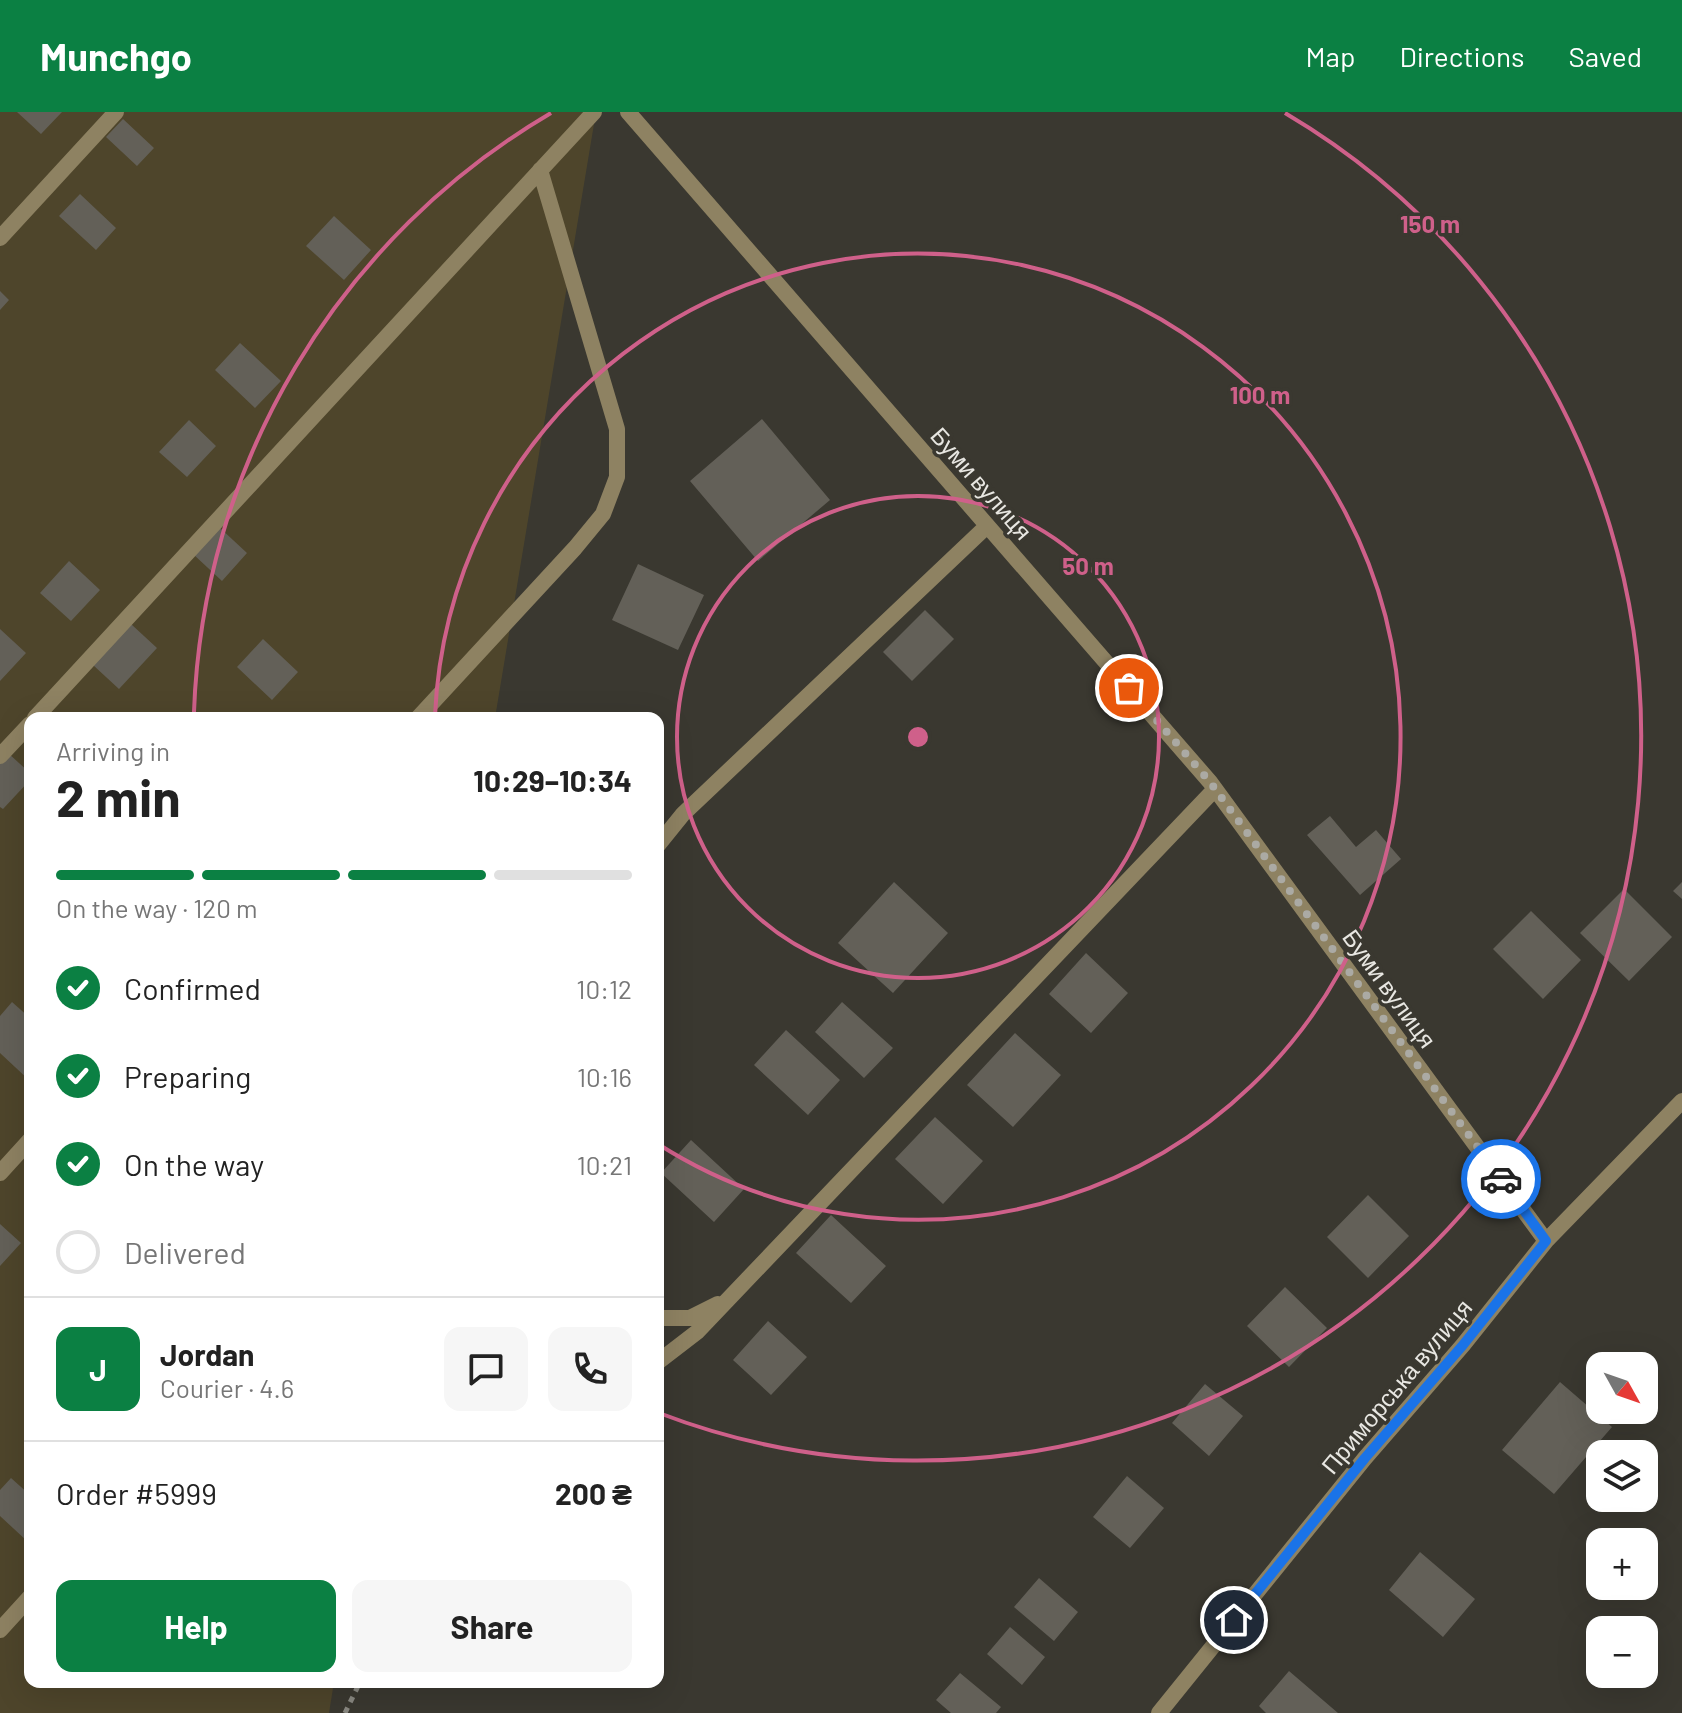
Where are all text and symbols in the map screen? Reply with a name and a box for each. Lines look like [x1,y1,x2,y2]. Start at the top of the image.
text: Munchgo [40,33,192,79]
text: Map [1306,39,1355,73]
text: Directions [1399,39,1525,73]
text: Saved [1569,39,1642,73]
text: 150 m [1400,209,1460,238]
text: 100 m [1230,380,1290,409]
street label: Буми вулиця [925,421,1039,545]
text: 50 m [1062,551,1114,580]
pin [1095,654,1163,722]
icon: bag [1107,666,1151,710]
centre of rings [904,723,932,751]
text: Arriving in [56,735,170,766]
text: 10:29–10:34 [473,762,632,798]
text: 2 min [56,765,181,827]
text: On the way · 120 m [56,892,258,923]
street label: Буми вулиця [1337,923,1443,1053]
icon: check [56,966,100,1010]
text: Confirmed [124,970,261,1006]
text: 10:12 [576,973,632,1004]
icon: check [56,1054,100,1098]
text: Preparing [124,1058,251,1094]
text: 10:16 [577,1061,632,1092]
courier [1461,1139,1541,1219]
icon: check [56,1142,100,1186]
text: On the way [124,1146,264,1182]
text: 10:21 [577,1149,632,1180]
icon: car [1479,1157,1523,1201]
text: Delivered [124,1234,246,1270]
street label: Приморська вулиця [1315,1293,1477,1479]
button: chat [444,1327,528,1411]
button: phone [548,1327,632,1411]
text: Jordan [160,1336,255,1372]
text: J [89,1351,107,1387]
north arrow [1586,1352,1658,1424]
map controls [1586,1352,1658,1688]
text: Courier · 4.6 [160,1372,294,1403]
button: layers [1586,1440,1658,1512]
text: Order #5999 [56,1475,217,1511]
text: 200 ₴ [555,1475,632,1511]
button: + [1586,1528,1658,1600]
button: Help [56,1580,336,1672]
button: Share [352,1580,632,1672]
pin [1200,1586,1268,1654]
icon: home [1212,1598,1256,1642]
button: − [1586,1616,1658,1688]

